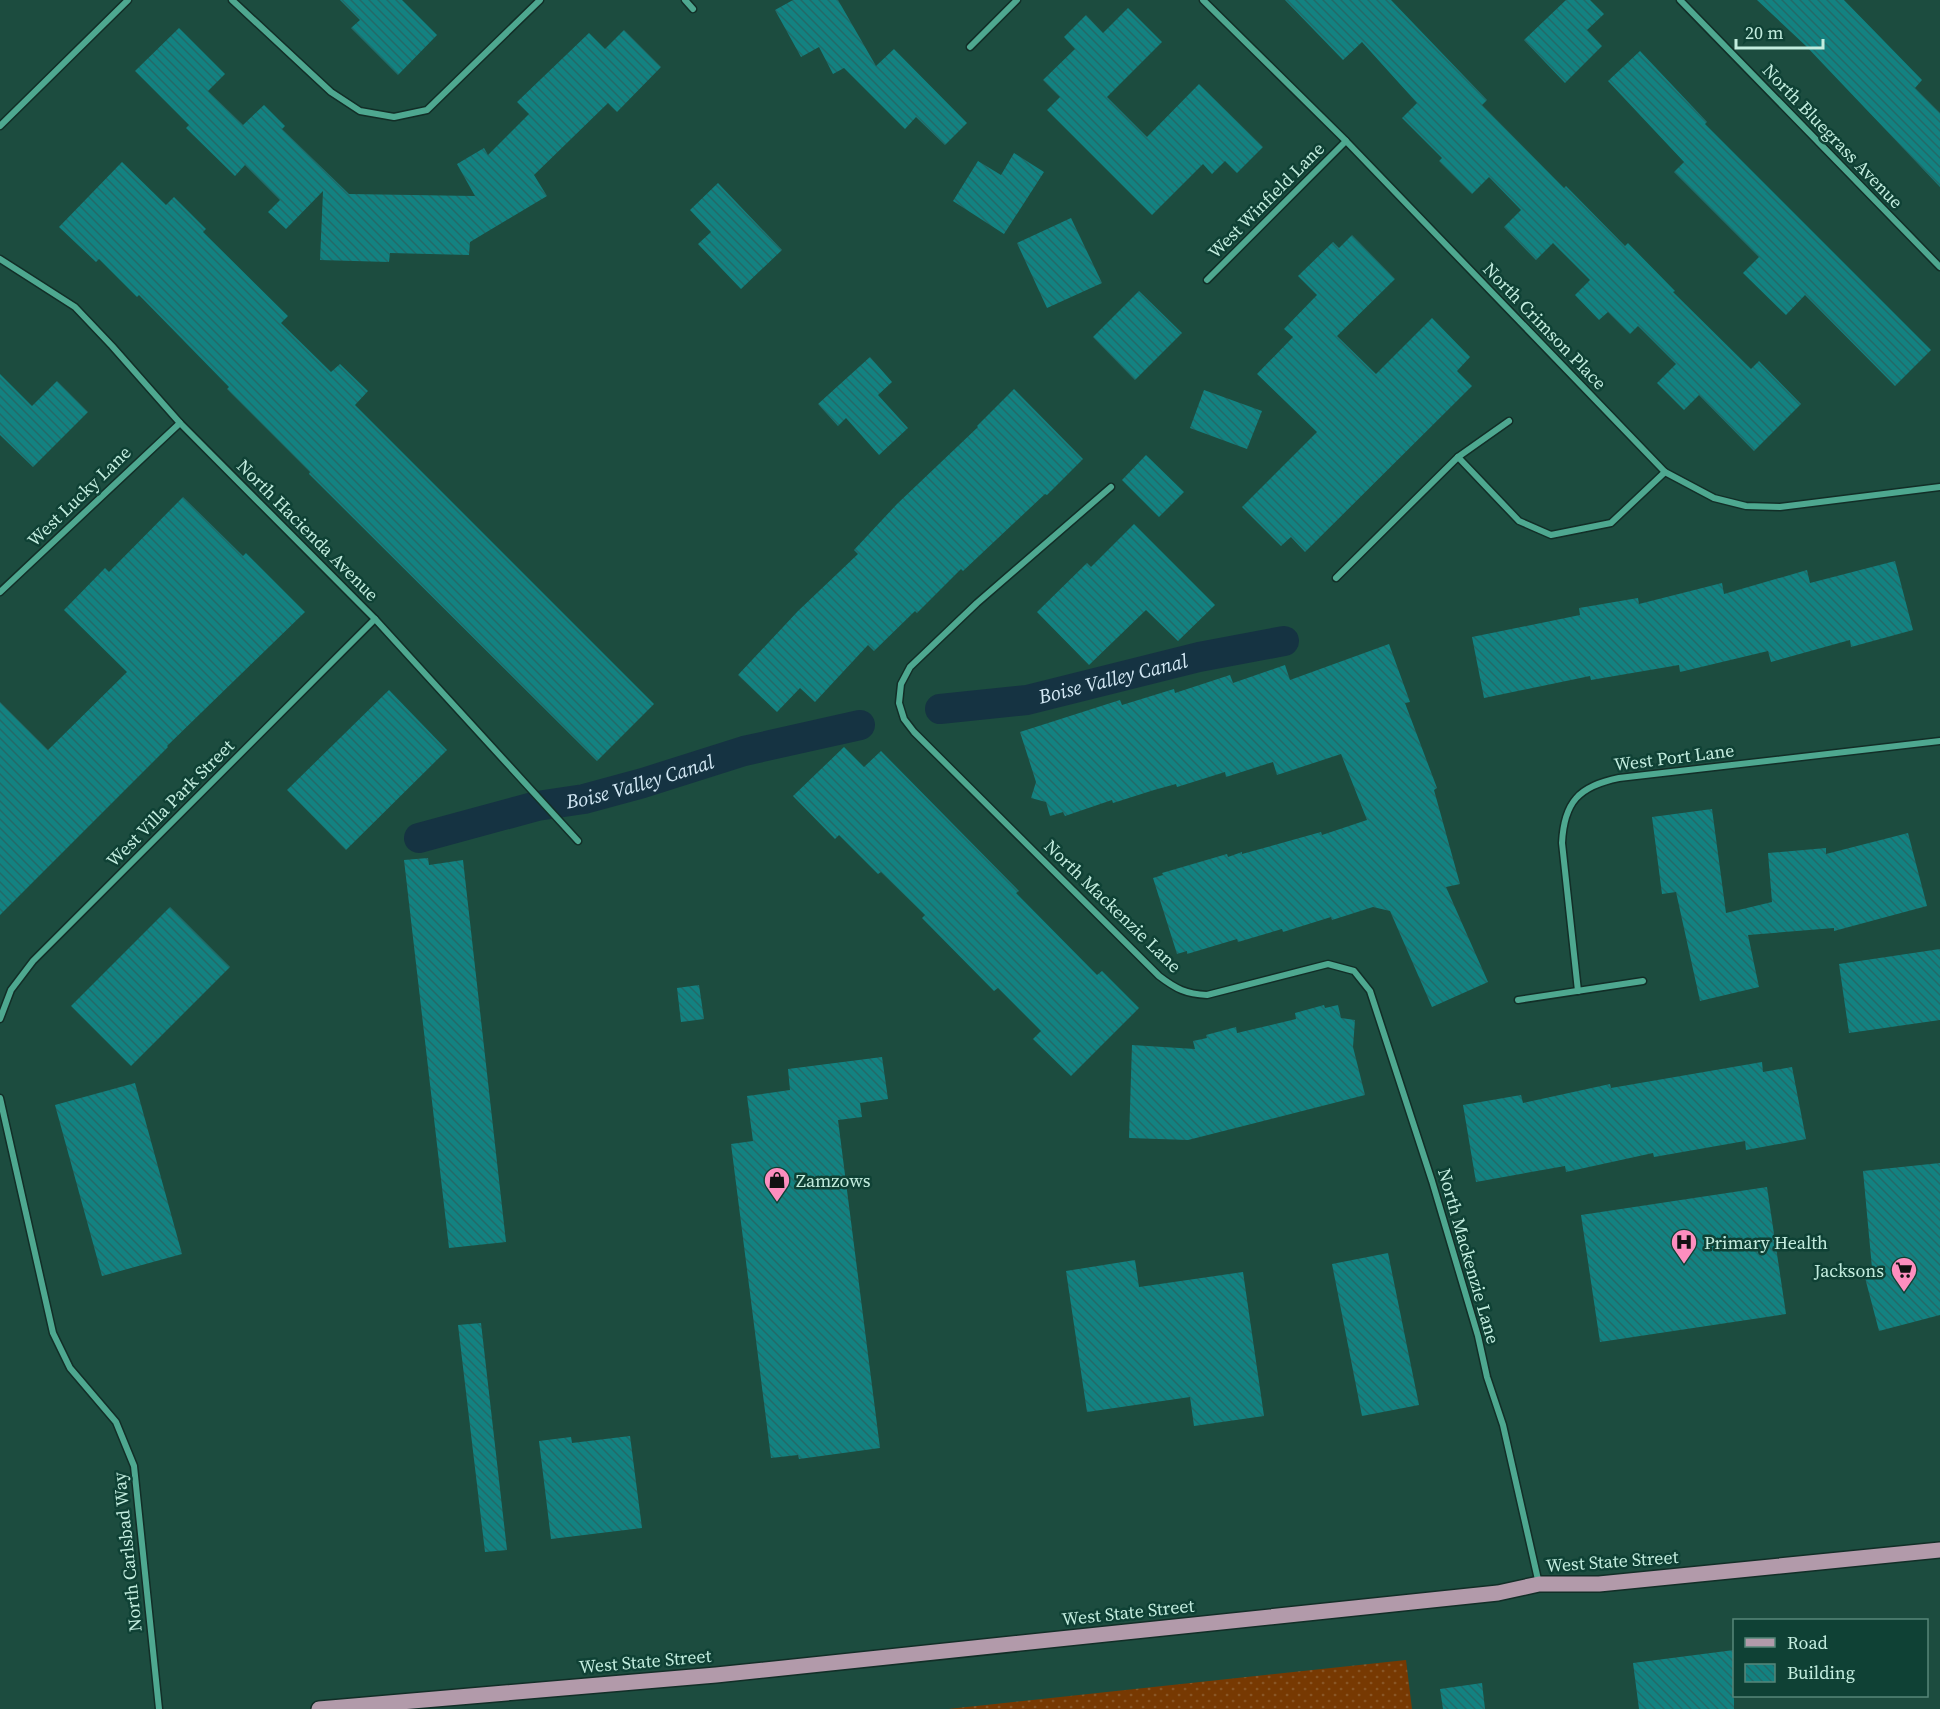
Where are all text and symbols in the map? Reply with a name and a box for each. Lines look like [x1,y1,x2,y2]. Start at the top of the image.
scale bar [1736,12,1823,50]
text: 20 m [1745,20,1783,45]
street label: North Bluegrass Avenue [1757,58,1909,214]
street label: West Winfield Lane [1202,136,1330,264]
street label: North Crimson Place [1478,257,1612,395]
street label: West Lucky Lane [22,440,136,552]
street label: North Hacienda Avenue [231,453,385,607]
water label: Boise Valley Canal [1035,646,1191,711]
street label: West Villa Park Street [101,734,239,872]
street label: West Port Lane [1612,737,1736,777]
water label: Boise Valley Canal [563,747,718,816]
street label: North Mackenzie Lane [1039,834,1187,978]
shop icon: Zamzows [762,1165,792,1203]
street label: North Mackenzie Lane [1432,1165,1506,1347]
place label: Zamzows [796,1168,871,1193]
hospital icon: Primary Health [1669,1227,1699,1265]
place label: Primary Health [1704,1230,1828,1255]
supermarket icon: Jacksons [1889,1255,1919,1293]
place label: Jacksons [1813,1258,1884,1283]
street label: North Carlsbad Way [106,1470,148,1633]
street label: West State Street [1545,1544,1679,1578]
street label: West State Street [1061,1593,1196,1631]
legend [1733,1619,1928,1697]
text: Road [1787,1630,1828,1655]
street label: West State Street [578,1643,712,1679]
text: Building [1787,1660,1855,1685]

